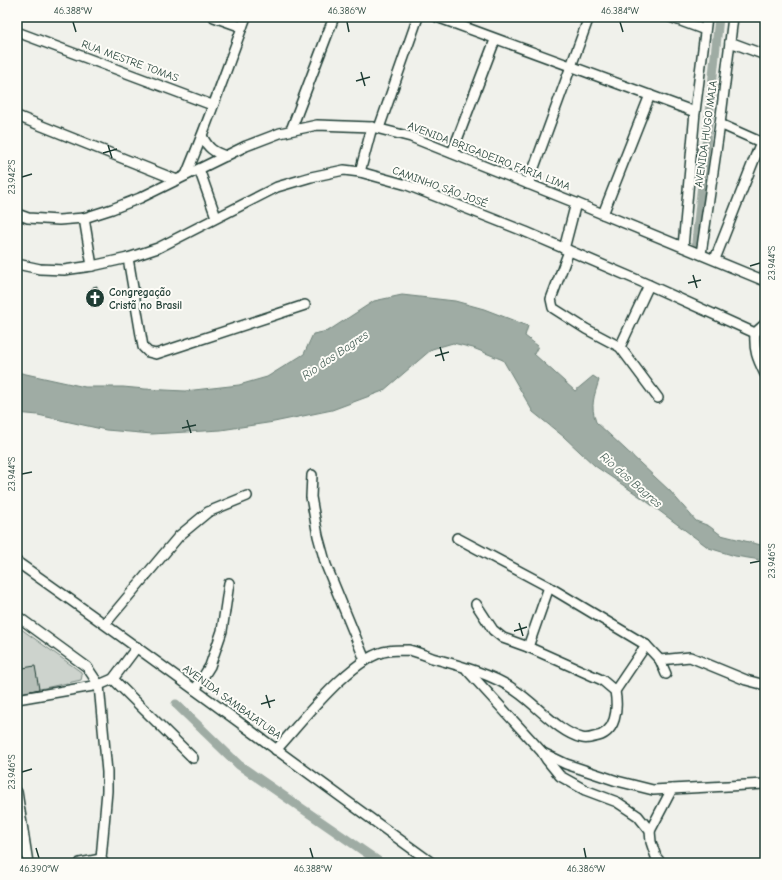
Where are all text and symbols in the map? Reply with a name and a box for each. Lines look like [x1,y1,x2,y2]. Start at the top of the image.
text: 46.388°W [54,5,92,17]
text: 46.386°W [328,5,367,17]
text: 46.384°W [601,5,639,17]
street label: RUA MESTRE TOMAS [80,37,180,85]
street label: AVENIDA HUGO MAIA [692,79,720,188]
street label: AVENIDA BRIGADEIRO FARIA LIMA [406,119,573,193]
text: 23.942°S [6,159,18,195]
street label: CAMINHO SÃO JOSÉ [391,163,490,210]
text: 23.944°S [766,245,778,280]
place label: Congregação Cristã no Brasil [109,286,182,312]
church icon: Congregação Cristã no Brasil [84,287,106,309]
water label: Rio dos Bagres [299,328,371,382]
water label: Rio dos Bagres [597,449,665,511]
text: 23.944°S [6,456,18,491]
text: 23.946°S [766,543,778,579]
street label: AVENIDA SAMBAIATUBA [180,662,284,742]
text: 23.946°S [6,754,18,790]
text: 46.390°W [19,863,59,875]
text: 46.388°W [294,863,332,875]
text: 46.386°W [567,863,606,875]

